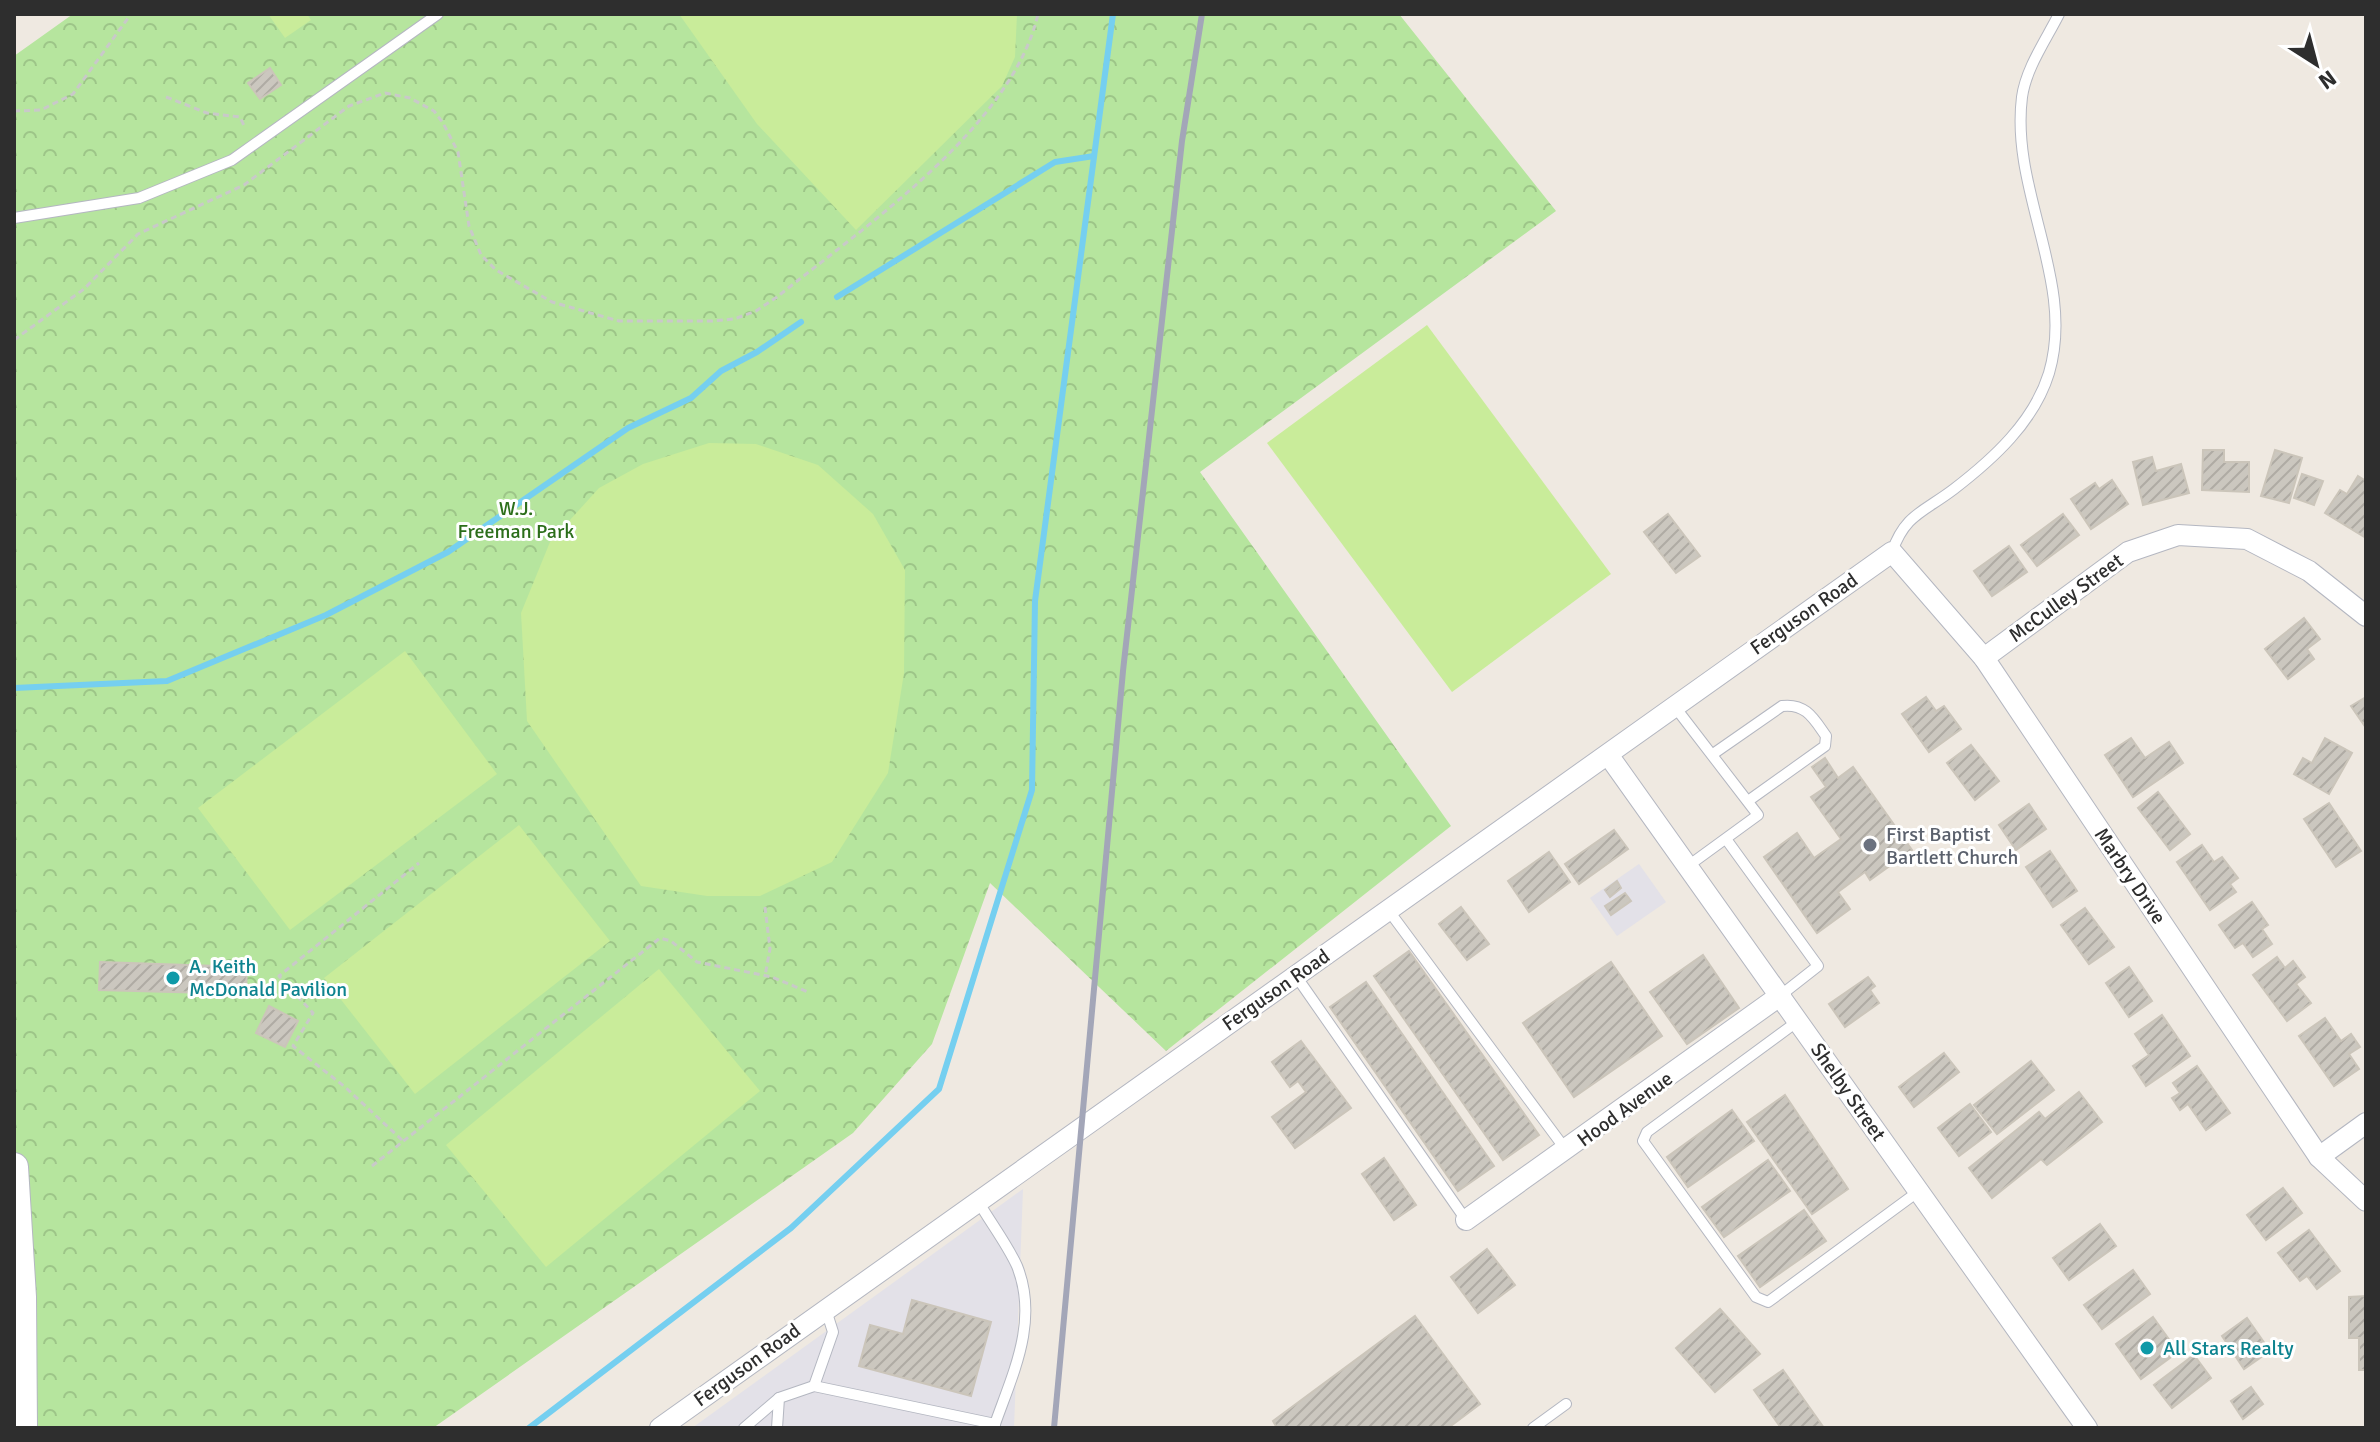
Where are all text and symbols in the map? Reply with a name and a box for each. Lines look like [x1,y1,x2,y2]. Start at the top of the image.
north arrow [2276,24,2356,104]
text: N [2313,64,2342,95]
park label: W.J. Freeman Park [458,496,574,544]
street label: McCulley Street [2004,548,2128,648]
street label: Ferguson Road [1745,568,1863,660]
place label: First Baptist Bartlett Church [1886,822,2018,870]
street label: Marbry Drive [2089,823,2171,929]
marker: First Baptist Bartlett Church [1861,836,1879,854]
street label: Ferguson Road [1217,944,1335,1036]
place label: A. Keith McDonald Pavilion [189,954,347,1002]
marker: A. Keith McDonald Pavilion [164,969,182,987]
street label: Shelby Street [1805,1038,1891,1146]
street label: Hood Avenue [1572,1066,1678,1152]
street label: Ferguson Road [689,1318,805,1412]
place label: All Stars Realty [2163,1336,2294,1361]
marker: All Stars Realty [2138,1339,2156,1357]

